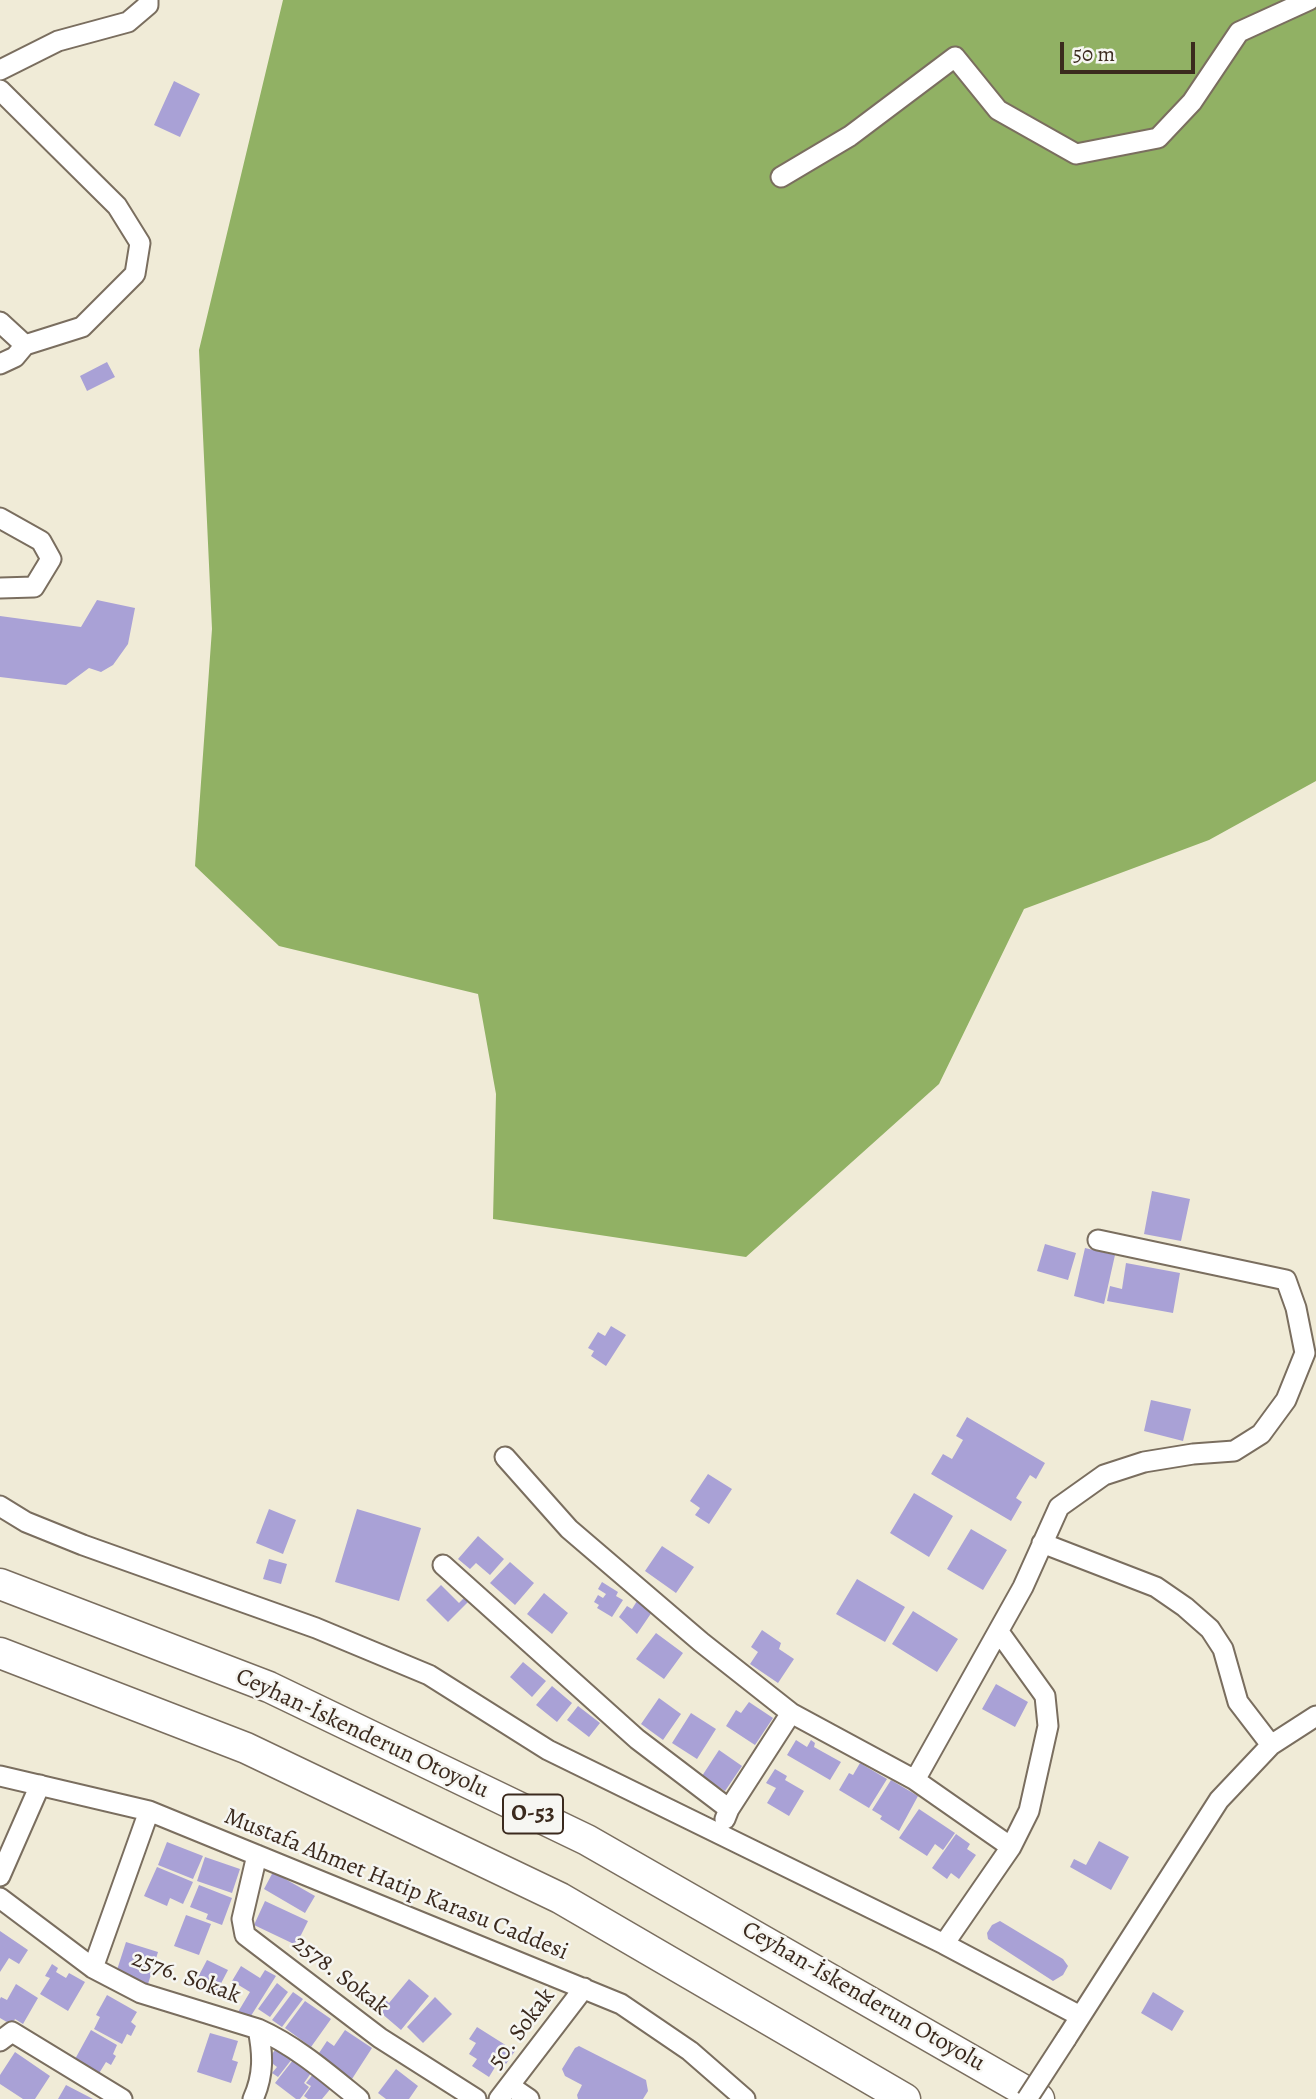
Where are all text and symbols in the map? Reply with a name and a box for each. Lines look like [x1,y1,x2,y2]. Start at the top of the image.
scale bar [1064,28,1199,72]
text: 50 m [1073,40,1115,68]
street label: Ceyhan-İskenderun Otoyolu [231,1663,493,1805]
road number: O-53 [503,1795,563,1834]
street label: Mustafa Ahmet Hatip Karasu Caddesi [220,1803,572,1967]
street label: Ceyhan-İskenderun Otoyolu [736,1916,990,2078]
street label: 2578. Sokak [286,1929,394,2023]
street label: 2576. Sokak [128,1945,244,2011]
street label: 50. Sokak [482,1983,562,2075]

